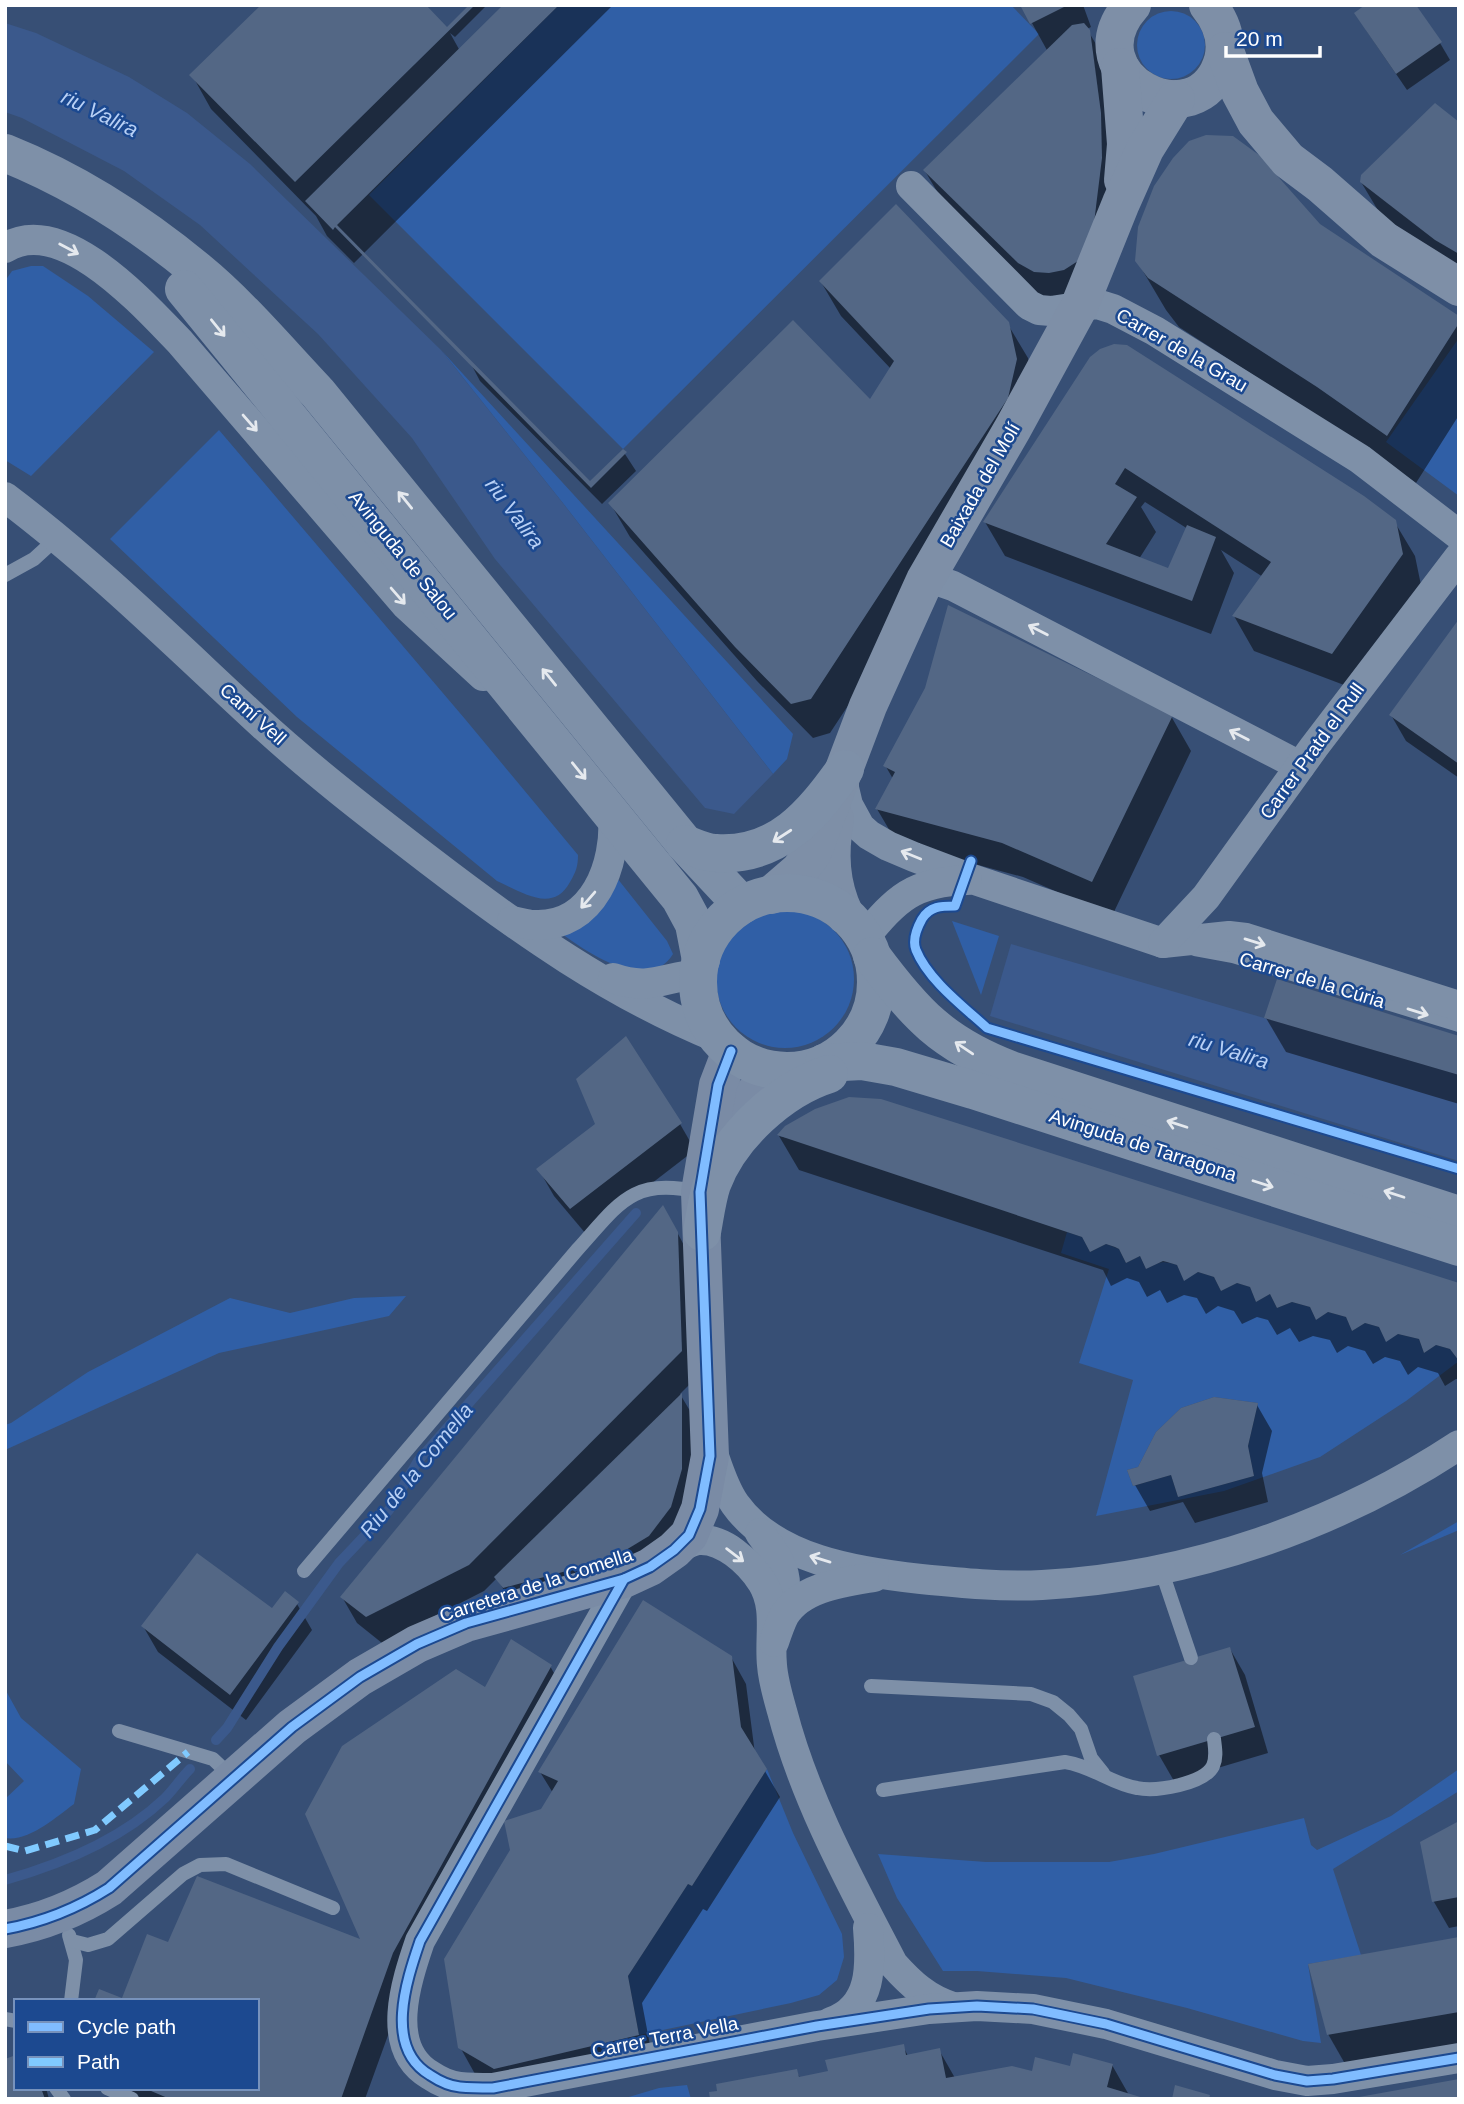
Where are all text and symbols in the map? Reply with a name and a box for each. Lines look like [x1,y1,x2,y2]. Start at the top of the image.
scale bar [1226,14,1320,58]
text: 20 m [1236,27,1283,50]
water label: riu Valira [58,85,142,141]
one-way arrow [59,242,79,256]
street label: Carrer de la Grau [1113,304,1251,396]
one-way arrow [211,319,226,337]
one-way arrow [242,414,258,432]
street label: Baixada del Molí [936,418,1025,551]
water label: riu Valira [481,473,549,553]
street label: Avinguda de Salou [345,487,461,623]
one-way arrow [398,492,413,510]
one-way arrow [390,586,406,604]
one-way arrow [1028,623,1048,637]
one-way arrow [541,668,557,686]
street label: Camí Vell [216,679,290,749]
street label: Carrer Pratd el Rull [1256,679,1368,823]
one-way arrow [1230,728,1250,742]
one-way arrow [571,761,586,779]
one-way arrow [773,829,792,844]
one-way arrow [901,848,922,861]
one-way arrow [581,891,597,909]
one-way arrow [1244,936,1266,949]
street label: Carrer de la Cúria [1237,948,1388,1012]
one-way arrow [1407,1007,1429,1020]
water label: riu Valira [1186,1027,1272,1073]
one-way arrow [954,1041,974,1055]
street label: Avinguda de Tarragona [1047,1105,1240,1185]
one-way arrow [1167,1117,1189,1129]
one-way arrow [1252,1178,1274,1191]
one-way arrow [1383,1187,1405,1199]
water label: Riu de la Comella [355,1398,477,1542]
street label: Carretera de la Comella [437,1544,636,1626]
one-way arrow [725,1548,744,1563]
one-way arrow [809,1551,831,1564]
legend [14,1999,259,2090]
street label: Carrer Terra Vella [590,2012,740,2061]
text: Cycle path [77,2015,176,2038]
text: Path [77,2050,120,2073]

